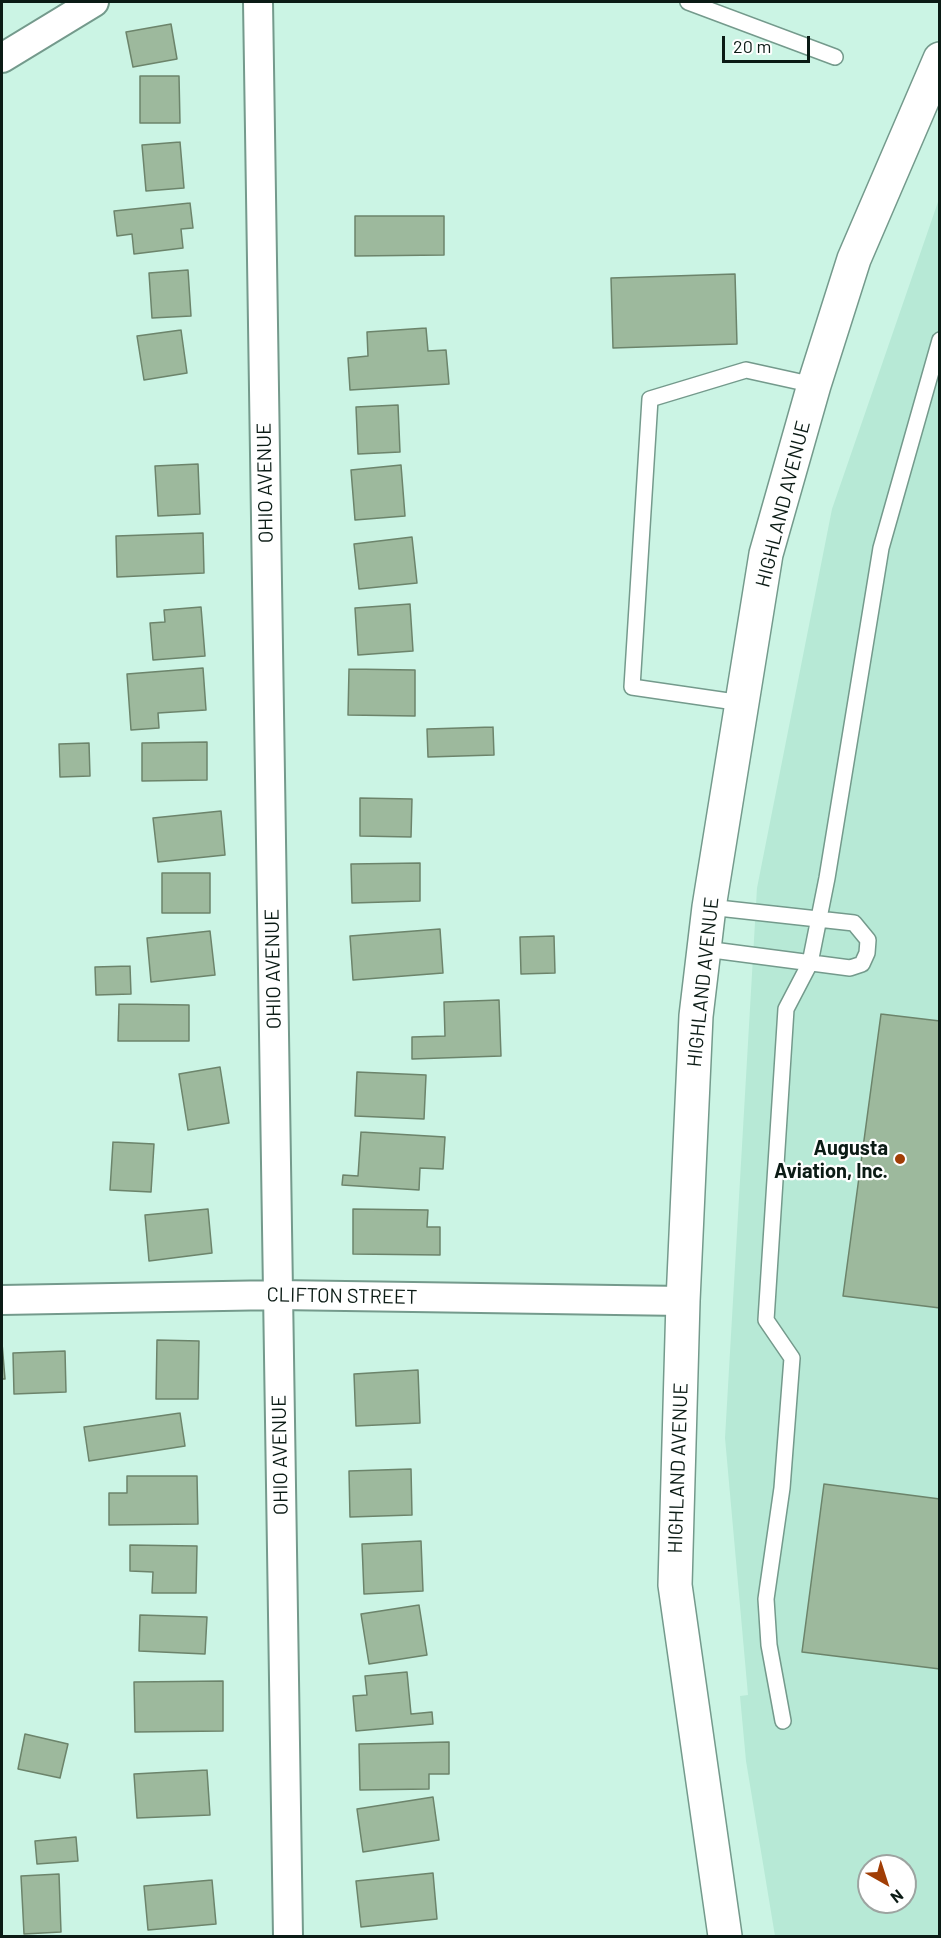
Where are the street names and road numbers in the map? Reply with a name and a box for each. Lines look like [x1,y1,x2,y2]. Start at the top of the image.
street label: HIGHLAND AVENUE [751,418,815,590]
street label: OHIO AVENUE [252,423,278,543]
street label: HIGHLAND AVENUE [682,896,724,1068]
street label: OHIO AVENUE [260,909,286,1029]
street label: CLIFTON STREET [266,1283,418,1309]
street label: HIGHLAND AVENUE [663,1382,693,1554]
street label: OHIO AVENUE [267,1395,293,1515]

